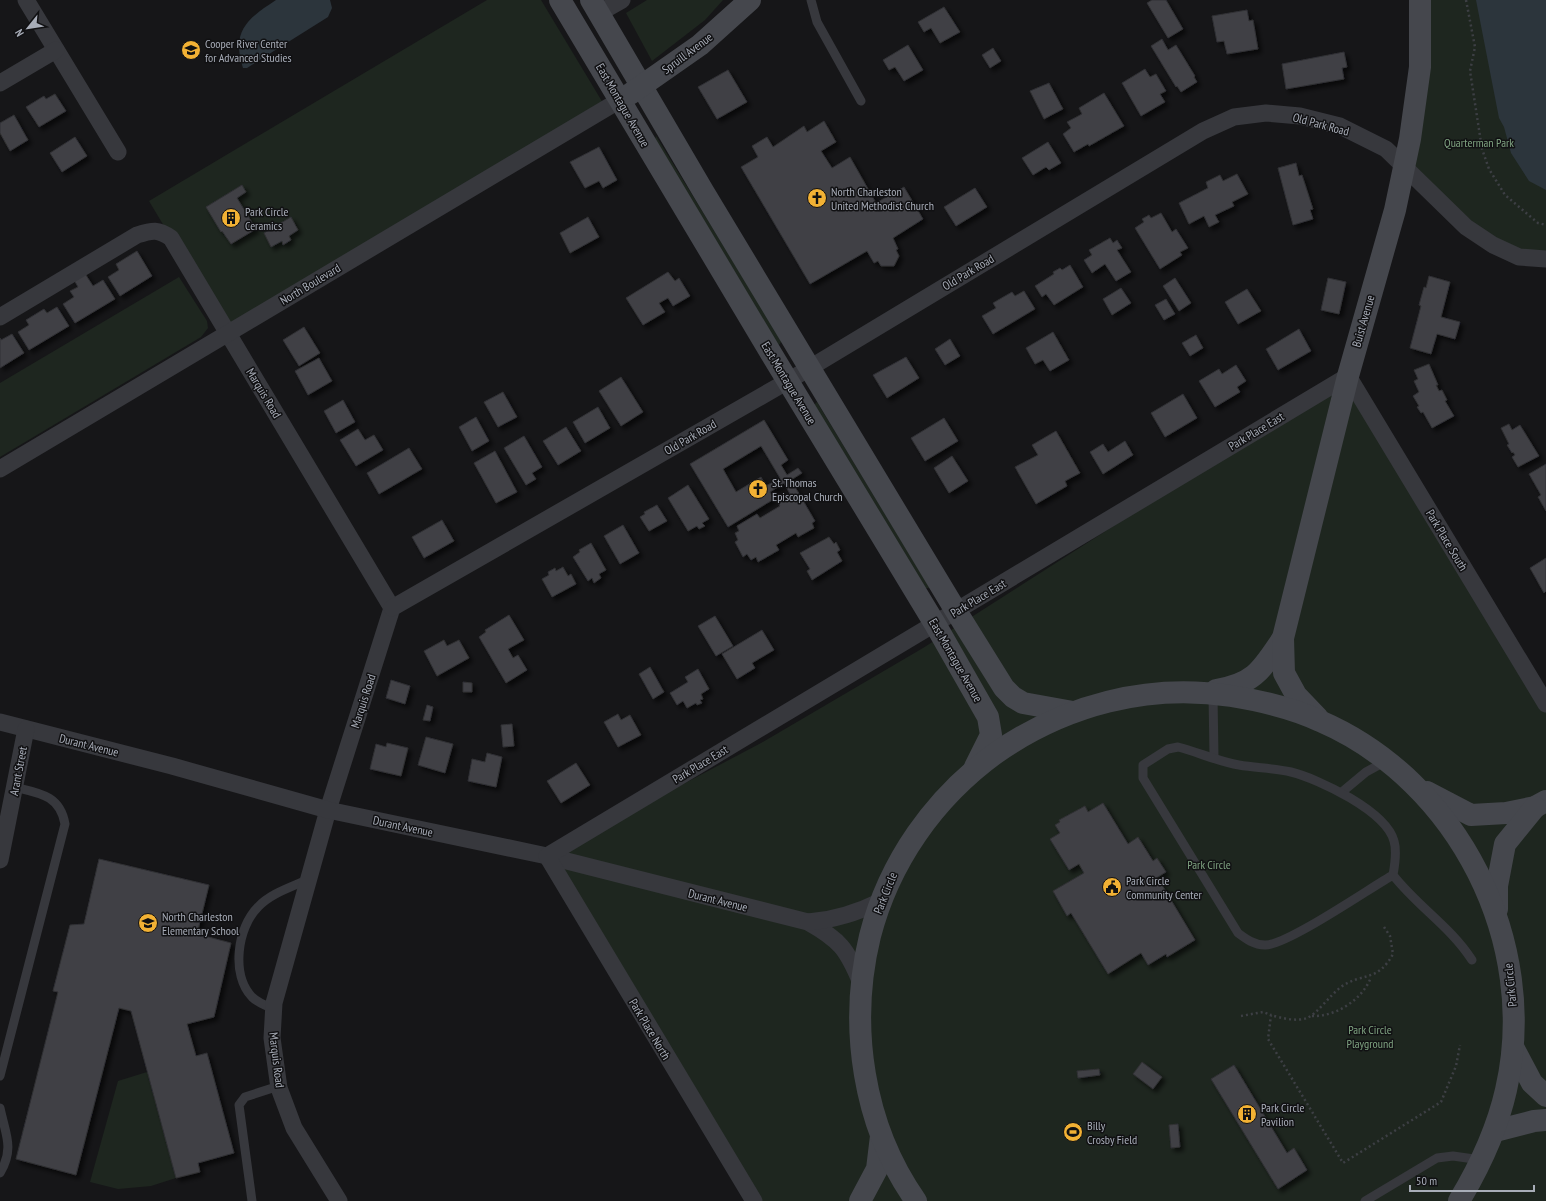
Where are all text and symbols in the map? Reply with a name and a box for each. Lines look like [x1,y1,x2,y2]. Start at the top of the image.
north arrow [8,8,48,48]
text: N [12,27,27,39]
street label: Spruill Avenue [659,29,715,77]
place label: Cooper River Center for Advanced Studies [205,36,292,65]
school or university icon: Cooper River Center for Advanced Studies [180,39,202,61]
street label: East Montague Avenue [593,61,653,149]
street label: Old Park Road [1291,109,1351,139]
park label: Quarterman Park [1444,135,1514,150]
place label: North Charleston United Methodist Church [831,184,934,213]
church icon: North Charleston United Methodist Church [806,187,828,209]
place label: Park Circle Ceramics [245,204,289,233]
building icon: Park Circle Ceramics [220,207,242,229]
street label: Old Park Road [939,251,997,293]
street label: North Boulevard [277,260,343,308]
street label: Buist Avenue [1348,293,1378,349]
street label: East Montague Avenue [758,339,820,427]
street label: Marquis Road [243,365,285,421]
street label: Park Place East [1226,408,1287,453]
street label: Old Park Road [661,416,719,458]
place label: St. Thomas Episcopal Church [772,475,842,504]
church icon: St. Thomas Episcopal Church [747,478,769,500]
street label: Park Place South [1423,507,1471,573]
street label: Park Place East [948,575,1009,620]
street label: East Montague Avenue [926,616,986,704]
street label: Marquis Road [347,672,379,730]
street label: Durant Avenue [58,730,120,760]
street label: Park Place East [670,741,731,786]
street label: Arant Street [6,744,30,797]
street label: Durant Avenue [372,812,434,840]
park label: Park Circle [1187,857,1231,872]
street label: Park Circle [870,870,900,916]
place label: Park Circle Community Center [1126,873,1203,902]
public building icon: Park Circle Community Center [1101,876,1123,898]
street label: Durant Avenue [687,885,749,915]
place label: North Charleston Elementary School [162,909,239,938]
school or university icon: North Charleston Elementary School [137,912,159,934]
street label: Park Circle [1500,963,1520,1007]
street label: Park Place North [626,996,674,1062]
park label: Park Circle Playground [1347,1022,1393,1051]
street label: Marquis Road [266,1031,288,1089]
place label: Park Circle Pavilion [1261,1100,1305,1129]
building icon: Park Circle Pavilion [1236,1103,1258,1125]
place label: Billy Crosby Field [1087,1118,1137,1147]
sports icon: Billy Crosby Field [1062,1121,1084,1143]
scale bar [1410,1167,1534,1193]
text: 50 m [1416,1173,1437,1188]

